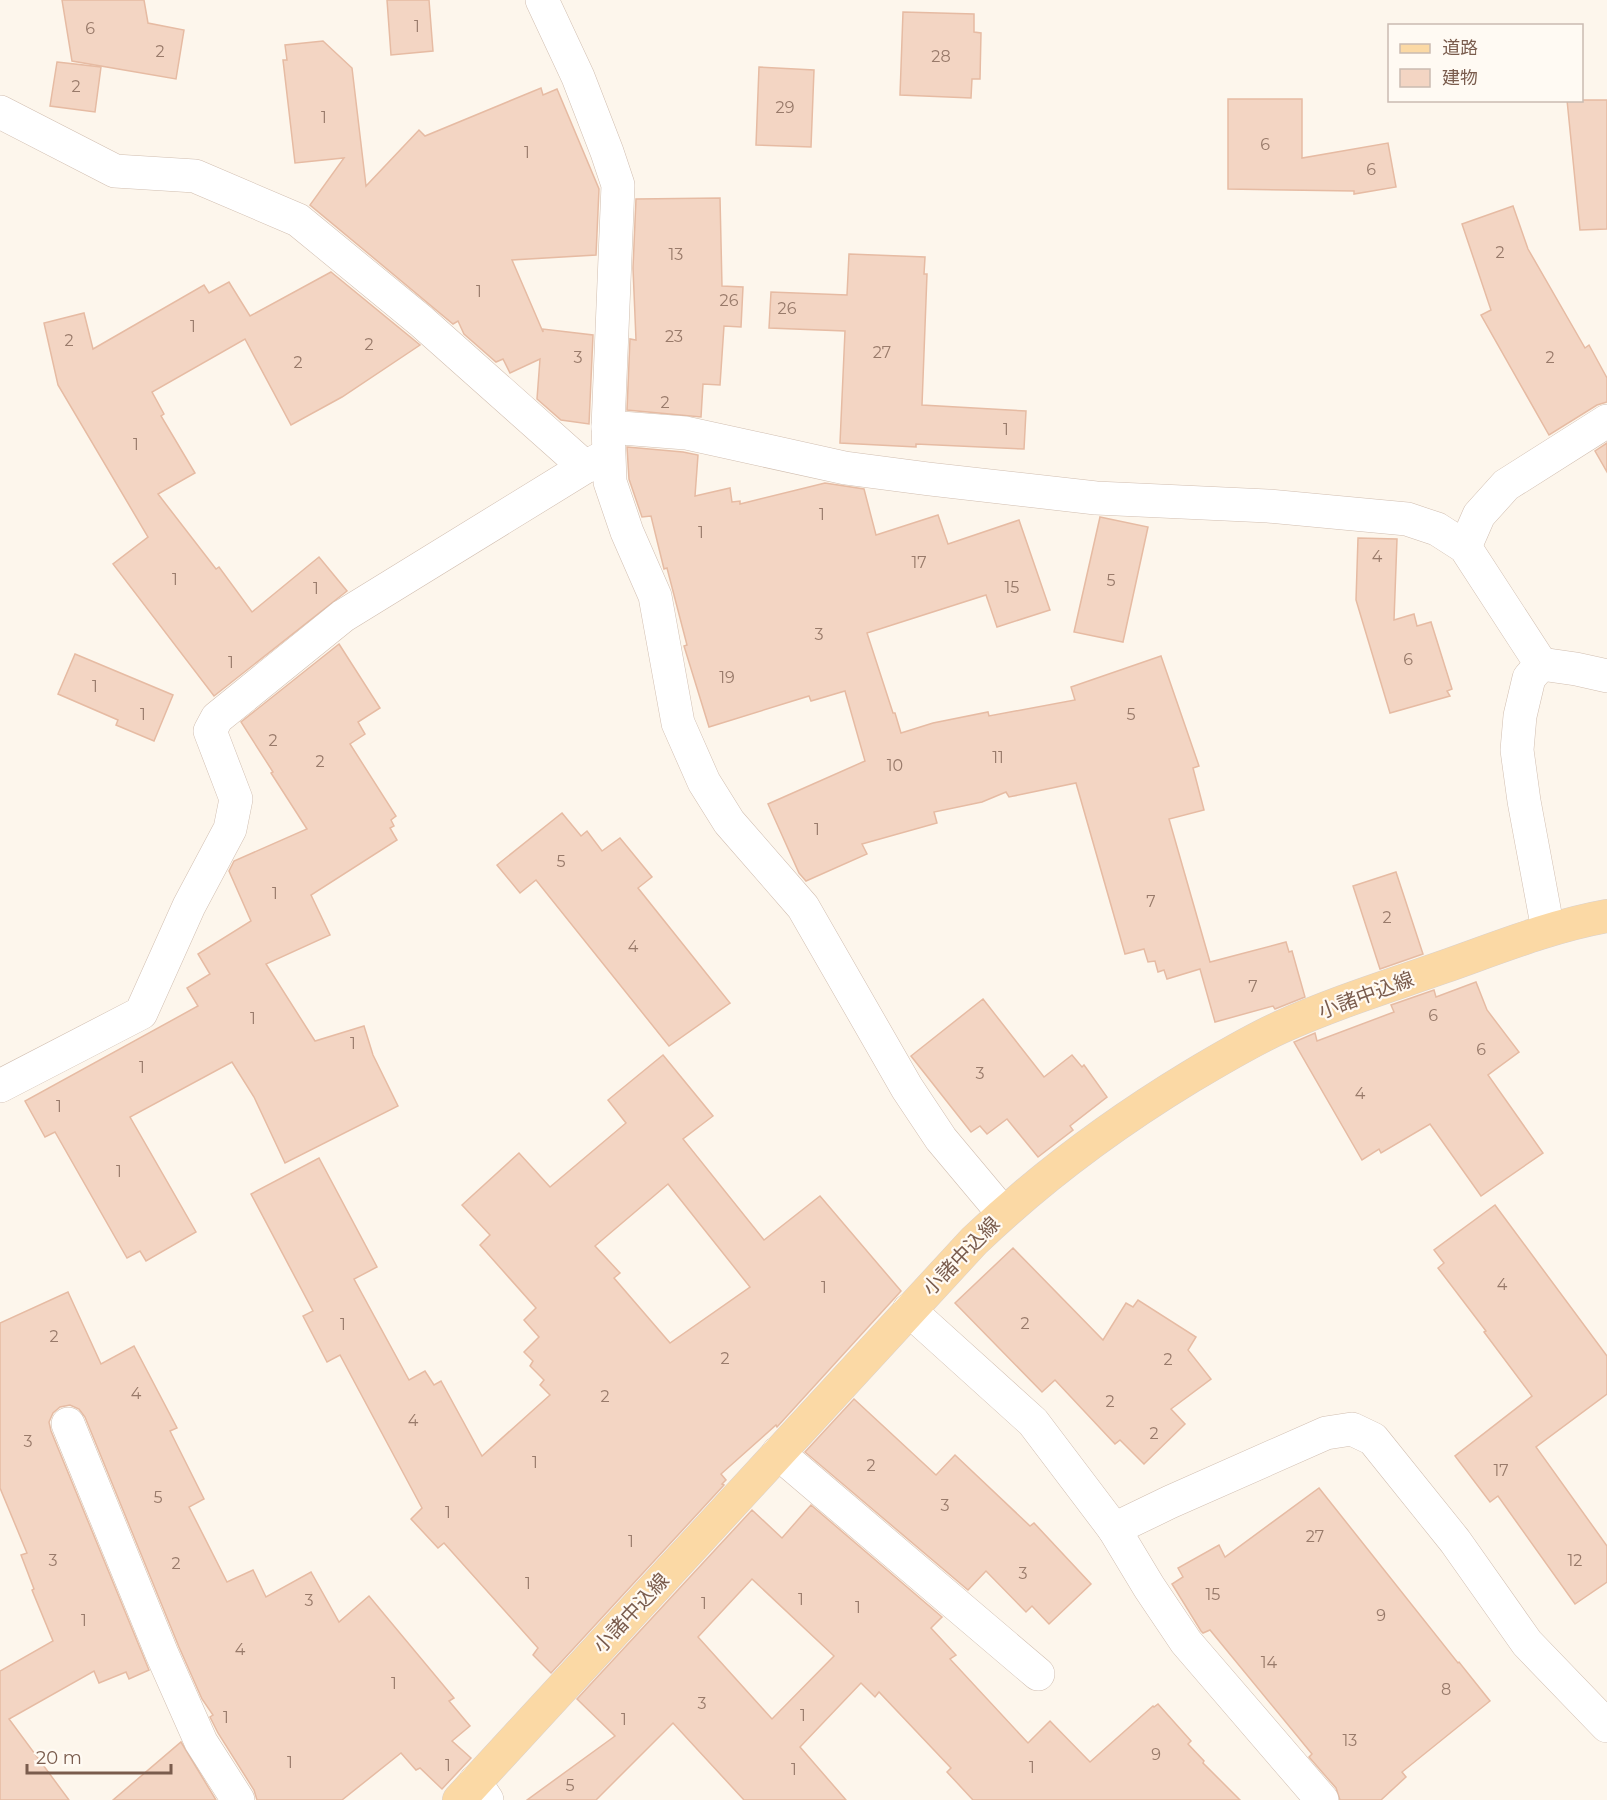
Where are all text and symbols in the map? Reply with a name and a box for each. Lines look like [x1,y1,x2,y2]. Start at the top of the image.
house number: 1 [414,17,420,36]
house number: 6 [85,19,95,38]
legend [1388,24,1583,102]
text: 道路 [1442,37,1478,59]
house number: 2 [155,42,165,61]
house number: 28 [931,47,951,66]
text: 建物 [1442,67,1478,89]
house number: 2 [71,77,81,96]
house number: 29 [776,98,794,117]
house number: 1 [321,108,327,127]
house number: 6 [1260,135,1270,154]
house number: 1 [524,143,530,162]
house number: 6 [1366,160,1376,179]
house number: 2 [1495,243,1505,262]
house number: 13 [669,245,683,264]
house number: 1 [476,282,482,301]
house number: 26 [720,291,739,310]
house number: 26 [778,299,797,318]
house number: 1 [190,317,196,336]
house number: 23 [665,327,683,346]
house number: 2 [64,331,74,350]
house number: 2 [364,335,374,354]
house number: 27 [873,343,891,362]
house number: 3 [573,348,583,367]
house number: 2 [1545,348,1555,367]
house number: 2 [293,353,303,372]
house number: 2 [660,393,670,412]
house number: 1 [1003,420,1009,439]
house number: 1 [133,435,139,454]
house number: 1 [819,505,825,524]
house number: 1 [698,523,704,542]
house number: 4 [1372,547,1383,566]
house number: 17 [911,553,927,572]
house number: 1 [172,570,178,589]
house number: 5 [1106,571,1116,590]
house number: 15 [1005,578,1019,597]
house number: 1 [313,579,319,598]
house number: 3 [814,625,824,644]
house number: 6 [1403,650,1413,669]
house number: 1 [228,653,234,672]
house number: 19 [719,668,735,687]
house number: 1 [92,677,98,696]
house number: 1 [140,705,146,724]
house number: 5 [1126,705,1136,724]
house number: 2 [268,731,278,750]
house number: 11 [992,748,1004,767]
house number: 2 [315,752,325,771]
house number: 10 [887,756,903,775]
house number: 1 [814,820,820,839]
house number: 5 [556,852,566,871]
house number: 1 [272,884,278,903]
house number: 7 [1146,892,1156,911]
house number: 2 [1382,908,1392,927]
house number: 4 [628,937,639,956]
street label: 小諸中込線 [1315,967,1417,1023]
house number: 7 [1248,977,1258,996]
house number: 6 [1428,1006,1438,1025]
house number: 1 [250,1009,256,1028]
house number: 1 [350,1034,356,1053]
house number: 6 [1476,1040,1486,1059]
house number: 1 [139,1058,145,1077]
house number: 3 [975,1064,985,1083]
house number: 4 [1355,1084,1366,1103]
house number: 1 [56,1097,62,1116]
house number: 1 [116,1162,122,1181]
street label: 小諸中込線 [918,1212,1004,1300]
house number: 4 [1497,1275,1508,1294]
house number: 1 [821,1278,827,1297]
house number: 2 [1020,1314,1030,1333]
house number: 1 [340,1315,346,1334]
house number: 2 [49,1327,59,1346]
house number: 2 [720,1349,730,1368]
house number: 2 [1163,1350,1173,1369]
house number: 4 [131,1384,142,1403]
house number: 2 [600,1387,610,1406]
house number: 2 [1105,1392,1115,1411]
house number: 4 [408,1411,419,1430]
house number: 2 [1149,1424,1159,1443]
house number: 3 [23,1432,33,1451]
house number: 1 [532,1453,538,1472]
house number: 2 [866,1456,876,1475]
house number: 17 [1493,1461,1509,1480]
house number: 5 [153,1488,163,1507]
house number: 3 [940,1496,950,1515]
house number: 1 [445,1503,451,1522]
house number: 27 [1306,1527,1324,1546]
house number: 1 [628,1532,634,1551]
house number: 3 [48,1551,58,1570]
house number: 12 [1568,1551,1582,1570]
house number: 2 [171,1554,181,1573]
house number: 3 [1018,1564,1028,1583]
street label: 小諸中込線 [588,1568,674,1658]
house number: 1 [525,1574,531,1593]
house number: 15 [1206,1585,1220,1604]
house number: 1 [798,1590,804,1609]
house number: 3 [304,1591,314,1610]
house number: 1 [701,1594,707,1613]
house number: 1 [855,1598,861,1617]
house number: 9 [1376,1606,1386,1625]
house number: 1 [81,1611,87,1630]
house number: 4 [235,1640,246,1659]
house number: 14 [1261,1653,1278,1672]
house number: 1 [391,1674,397,1693]
house number: 8 [1441,1680,1451,1699]
house number: 3 [697,1694,707,1713]
house number: 1 [800,1706,806,1725]
house number: 1 [223,1708,229,1727]
house number: 1 [621,1710,627,1729]
house number: 13 [1343,1731,1357,1750]
scale bar [27,1737,171,1775]
house number: 9 [1151,1745,1161,1764]
text: 20 m [36,1747,82,1769]
house number: 1 [287,1753,293,1772]
house number: 1 [445,1756,451,1775]
house number: 1 [1029,1758,1035,1777]
house number: 1 [791,1760,797,1779]
house number: 5 [565,1776,575,1795]

